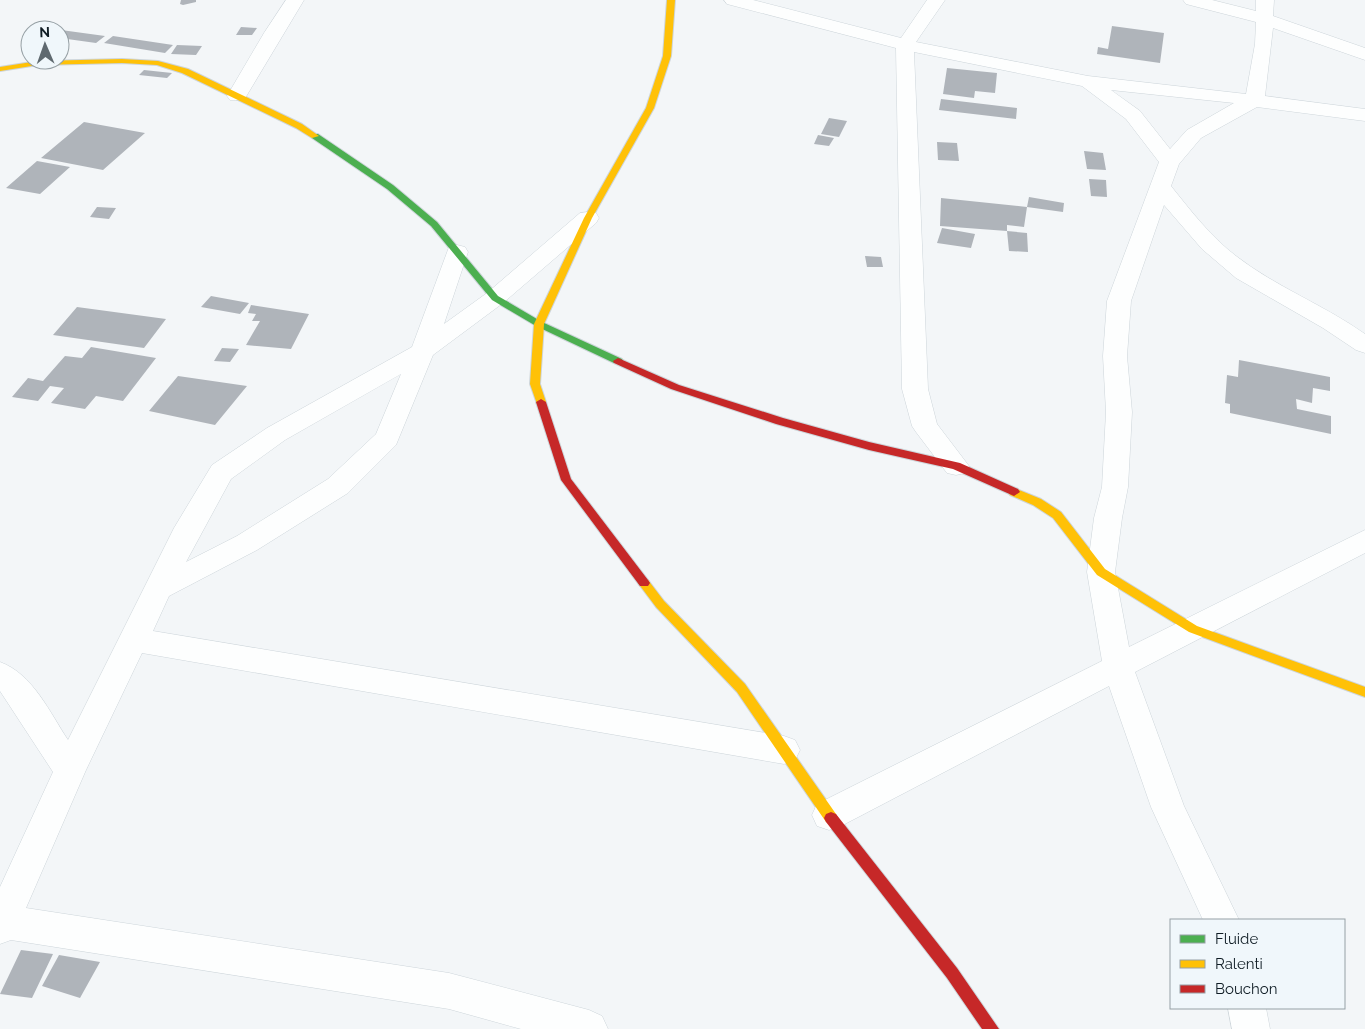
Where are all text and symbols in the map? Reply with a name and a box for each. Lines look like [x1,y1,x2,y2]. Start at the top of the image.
north arrow [20,20,70,70]
text: N [39,24,50,40]
legend [1170,919,1345,1009]
text: Fluide [1215,930,1258,948]
text: Ralenti [1215,955,1263,973]
text: Bouchon [1215,980,1277,998]

